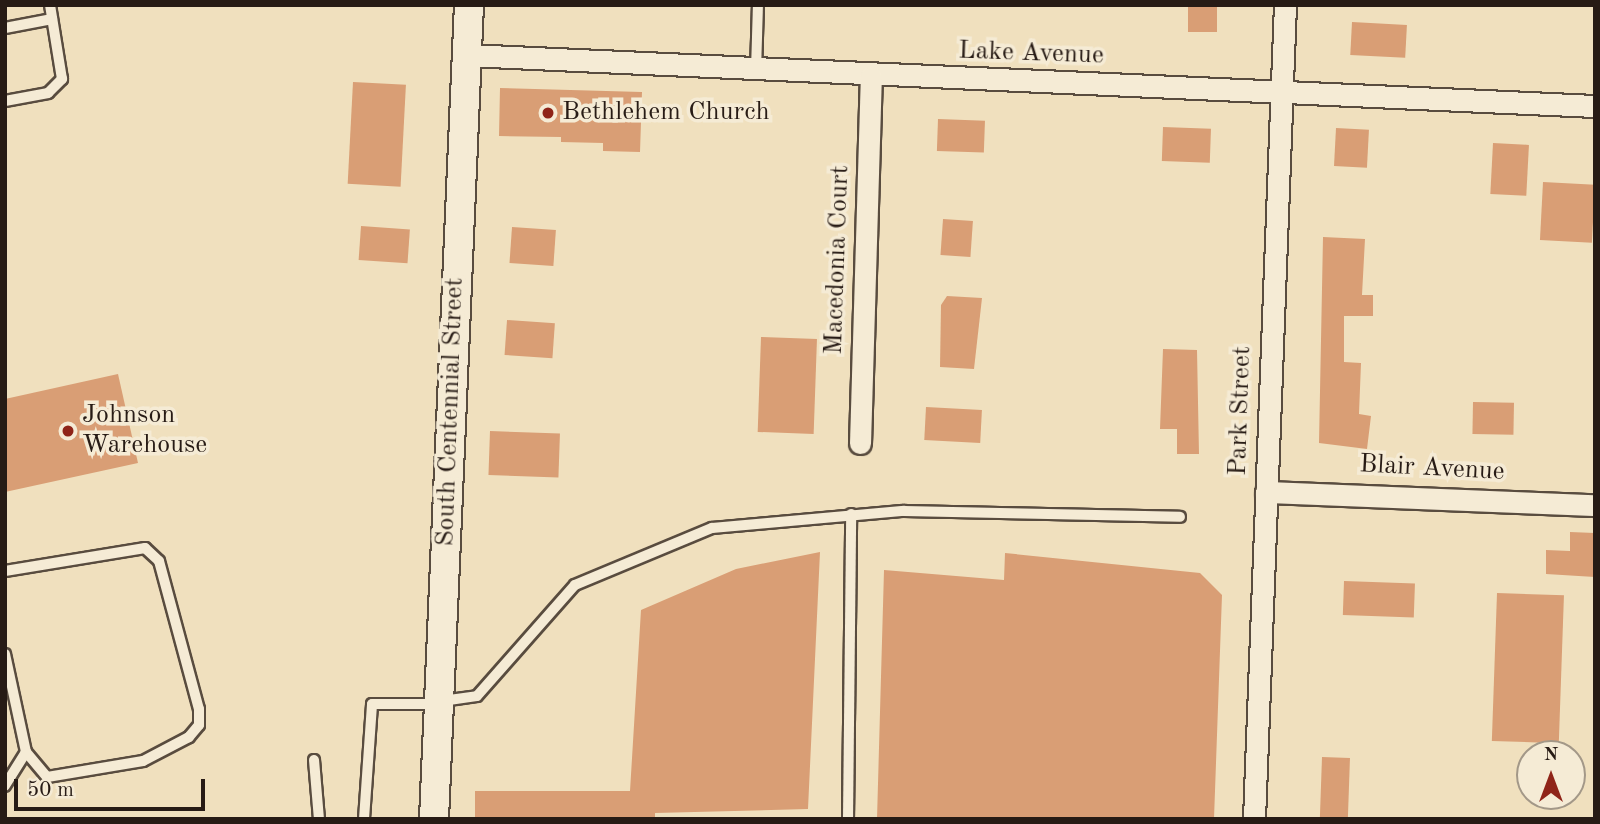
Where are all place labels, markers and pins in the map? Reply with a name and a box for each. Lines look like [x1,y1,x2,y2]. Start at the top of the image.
place label: Bethlehem Church [562,97,770,129]
marker: Bethlehem Church [540,105,556,121]
place label: Johnson Warehouse [82,400,207,462]
marker: Johnson Warehouse [60,423,76,439]

